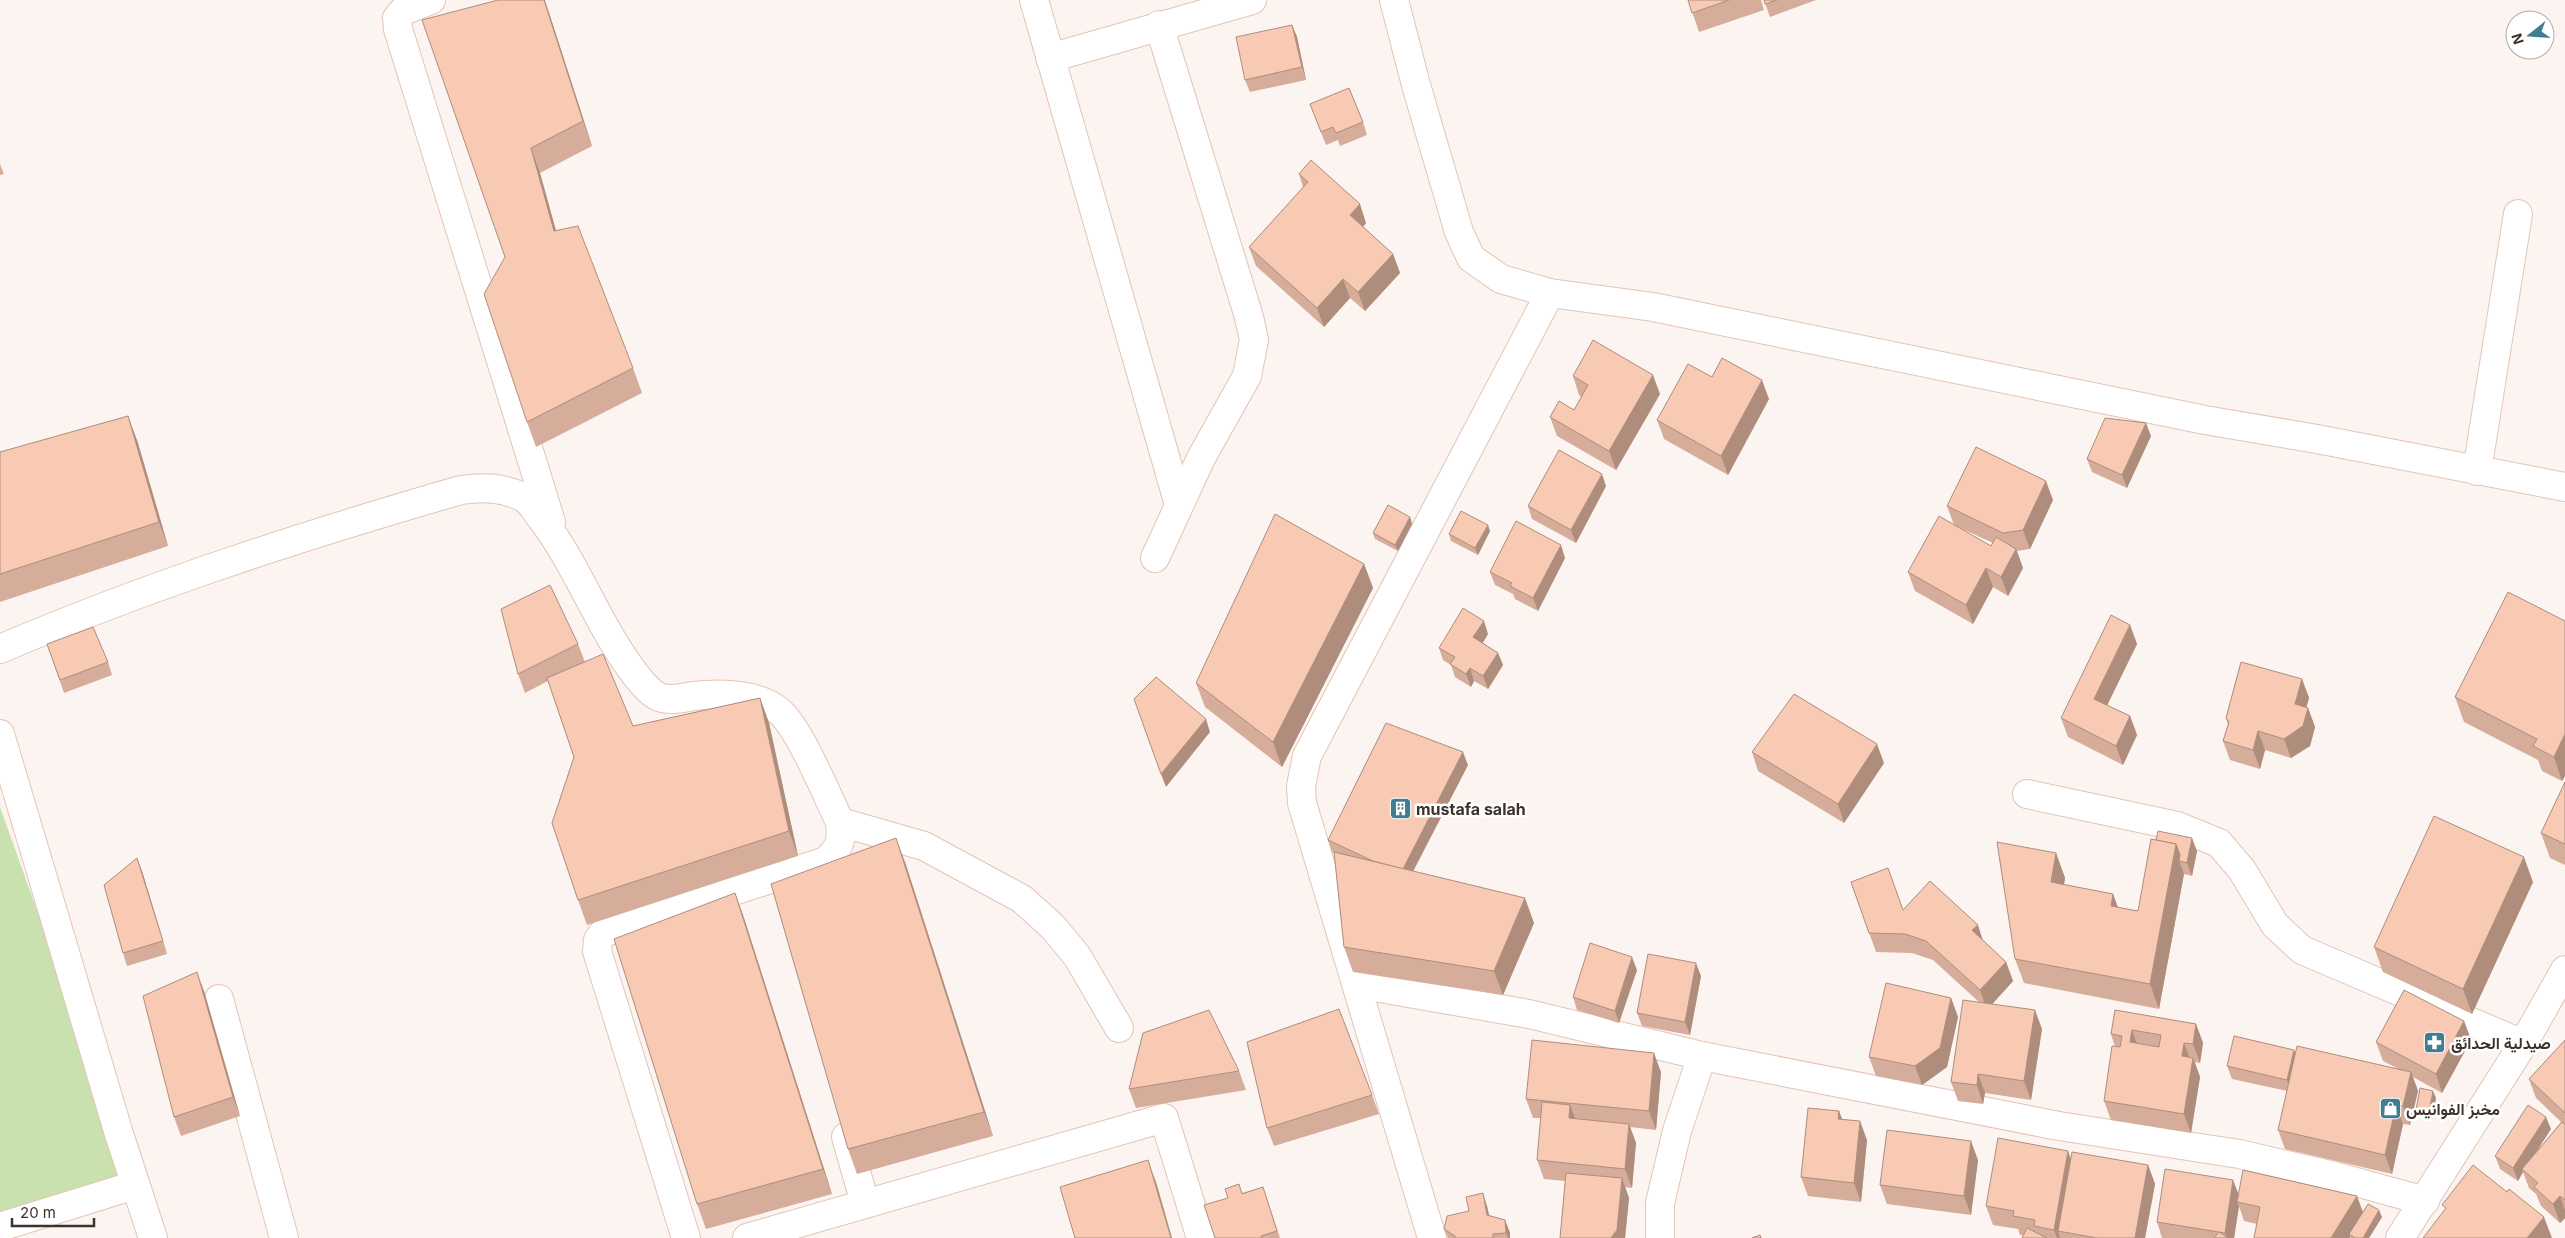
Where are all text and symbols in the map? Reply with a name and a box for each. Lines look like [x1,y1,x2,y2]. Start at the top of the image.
north arrow [2505,10,2555,60]
text: N [2507,31,2527,47]
building icon: mustafa salah [1388,797,1412,821]
place label: mustafa salah [1416,799,1526,819]
pharmacy icon: صيدلية الحدائق [2423,1031,2447,1055]
place label: صيدلية الحدائق [2451,1033,2551,1053]
shop icon: مخبز الفوانيس [2378,1097,2402,1121]
place label: مخبز الفوانيس [2406,1099,2500,1120]
scale bar [12,1196,95,1228]
text: 20 m [20,1203,56,1222]

